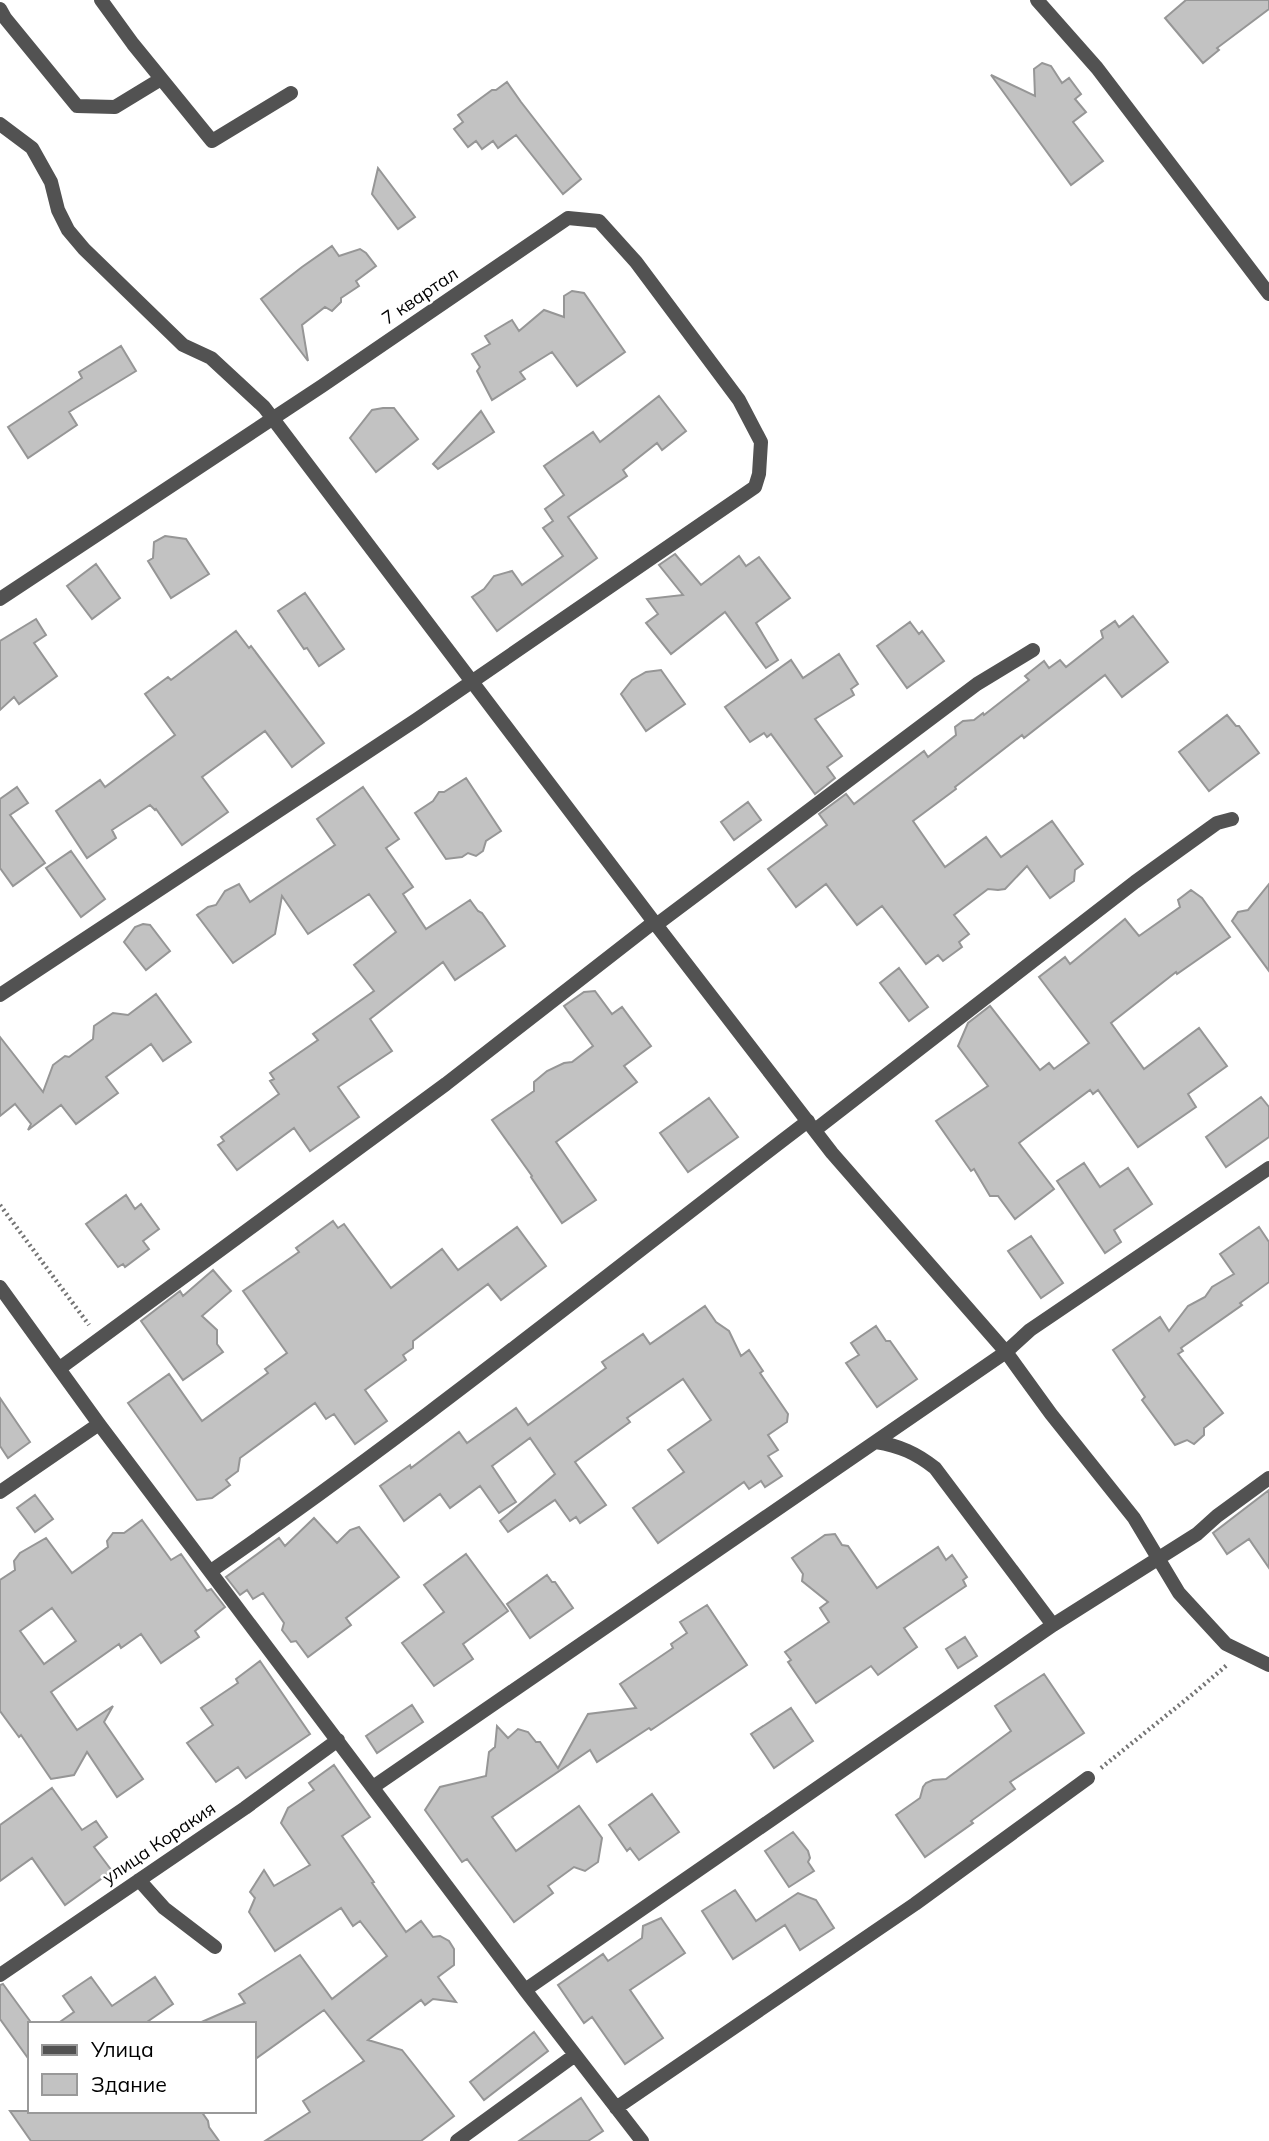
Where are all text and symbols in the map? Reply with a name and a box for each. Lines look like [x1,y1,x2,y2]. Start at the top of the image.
street label: 7 квартал [377,262,462,329]
street label: улица Коракия [98,1796,220,1889]
legend [28,2022,256,2113]
text: Улица [90,2036,154,2062]
text: Здание [91,2071,167,2097]

